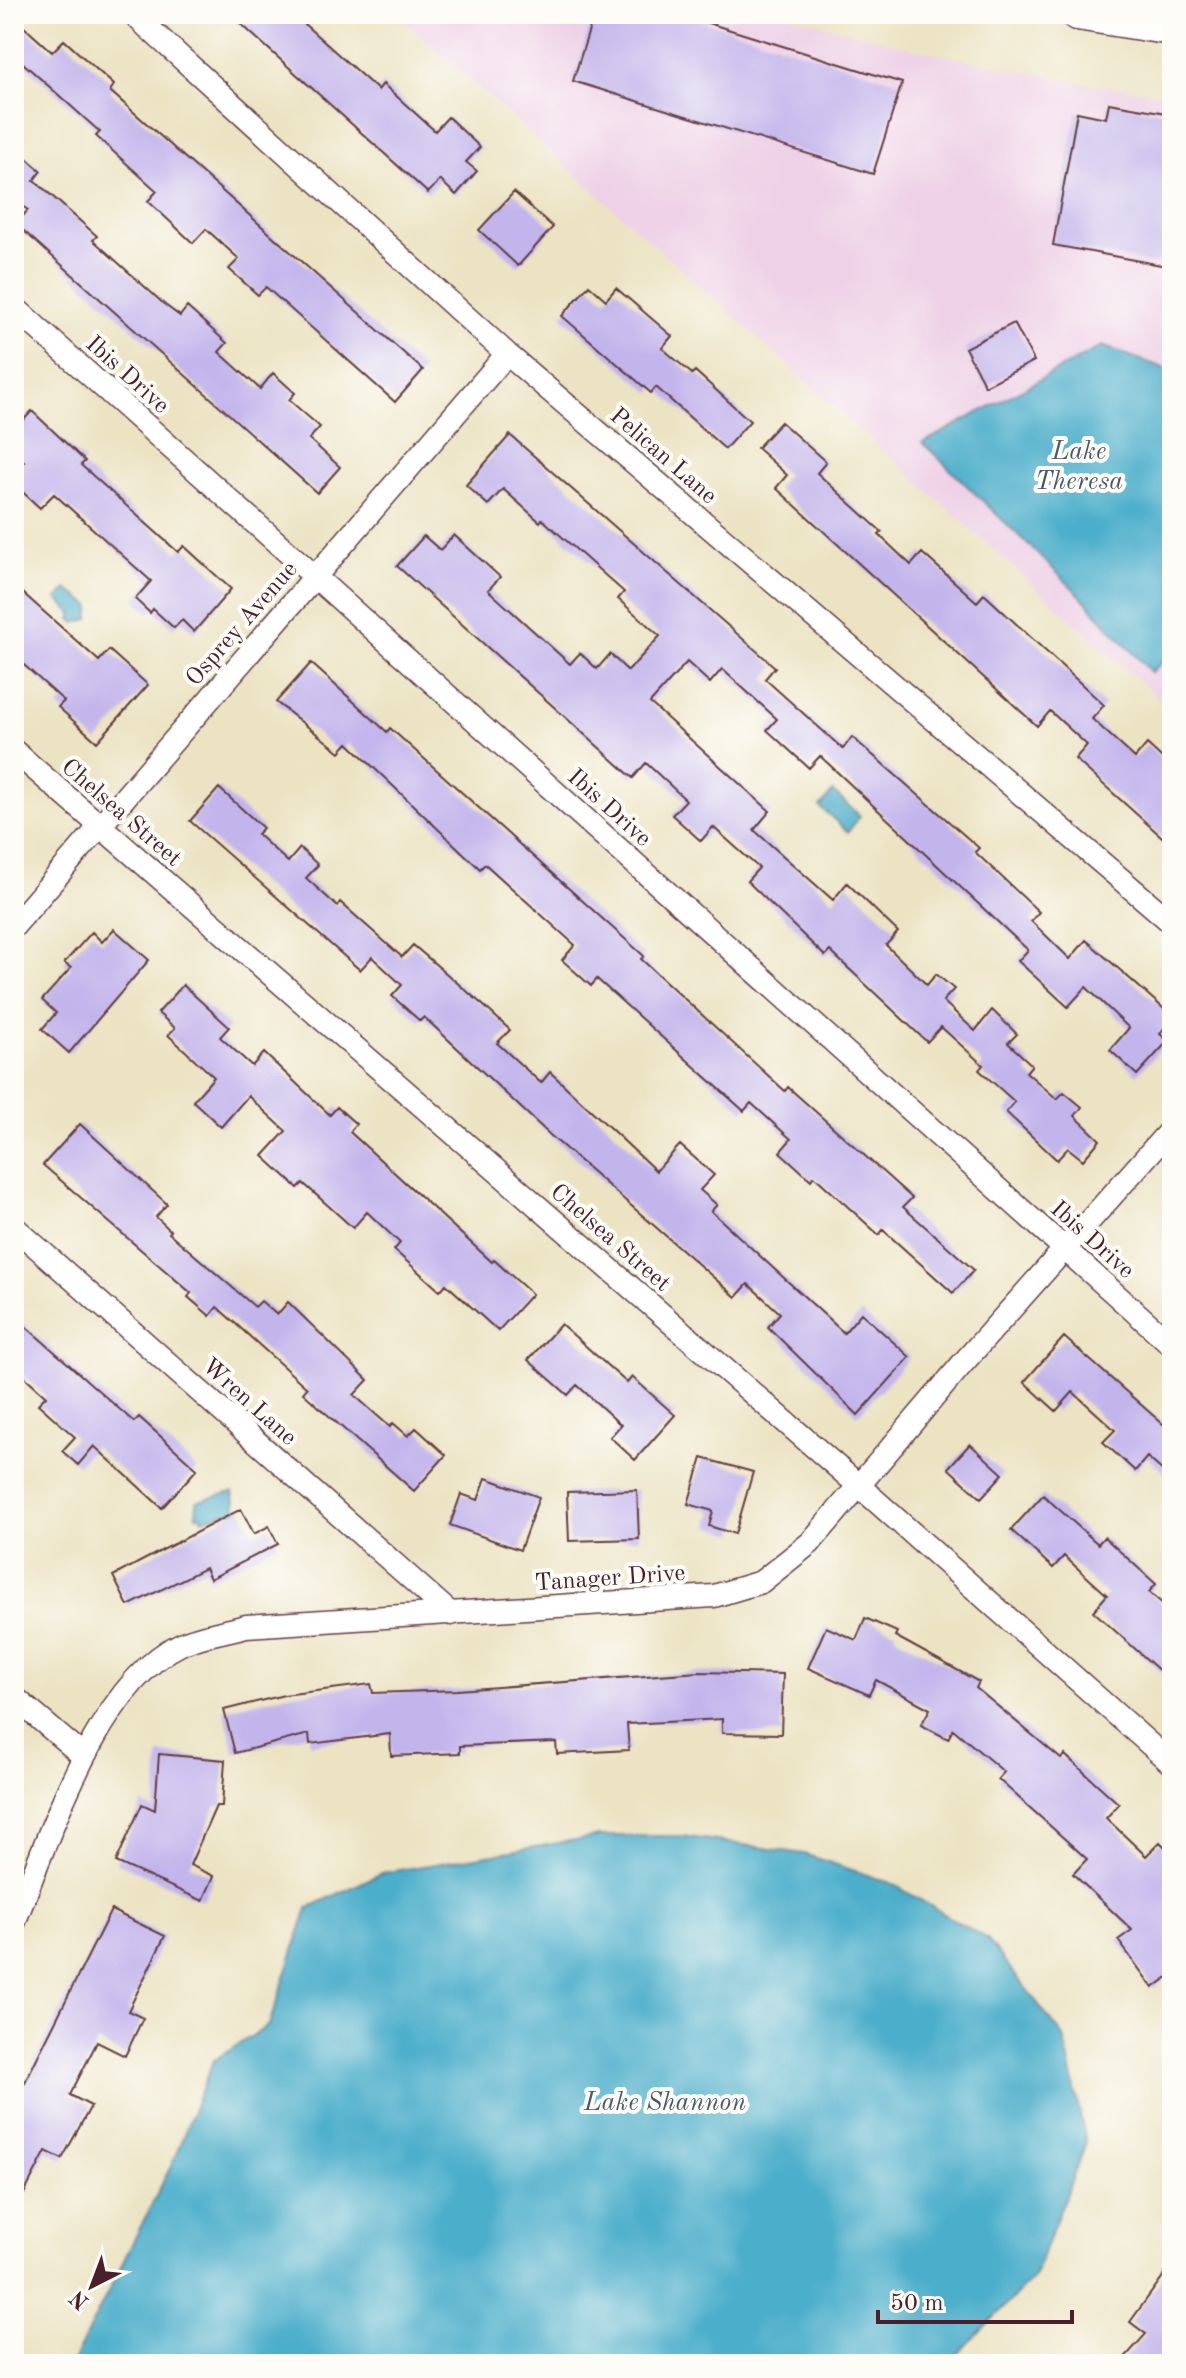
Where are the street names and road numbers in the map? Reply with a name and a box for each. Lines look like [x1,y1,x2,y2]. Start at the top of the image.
street label: Ibis Drive [80,332,173,419]
street label: Pelican Lane [605,404,721,509]
street label: Osprey Avenue [182,557,303,691]
street label: Chelsea Street [56,755,185,872]
street label: Ibis Drive [562,765,655,852]
street label: Chelsea Street [545,1180,674,1297]
street label: Ibis Drive [1045,1197,1138,1284]
street label: Wren Lane [197,1354,301,1451]
street label: Tanager Drive [534,1562,686,1596]

